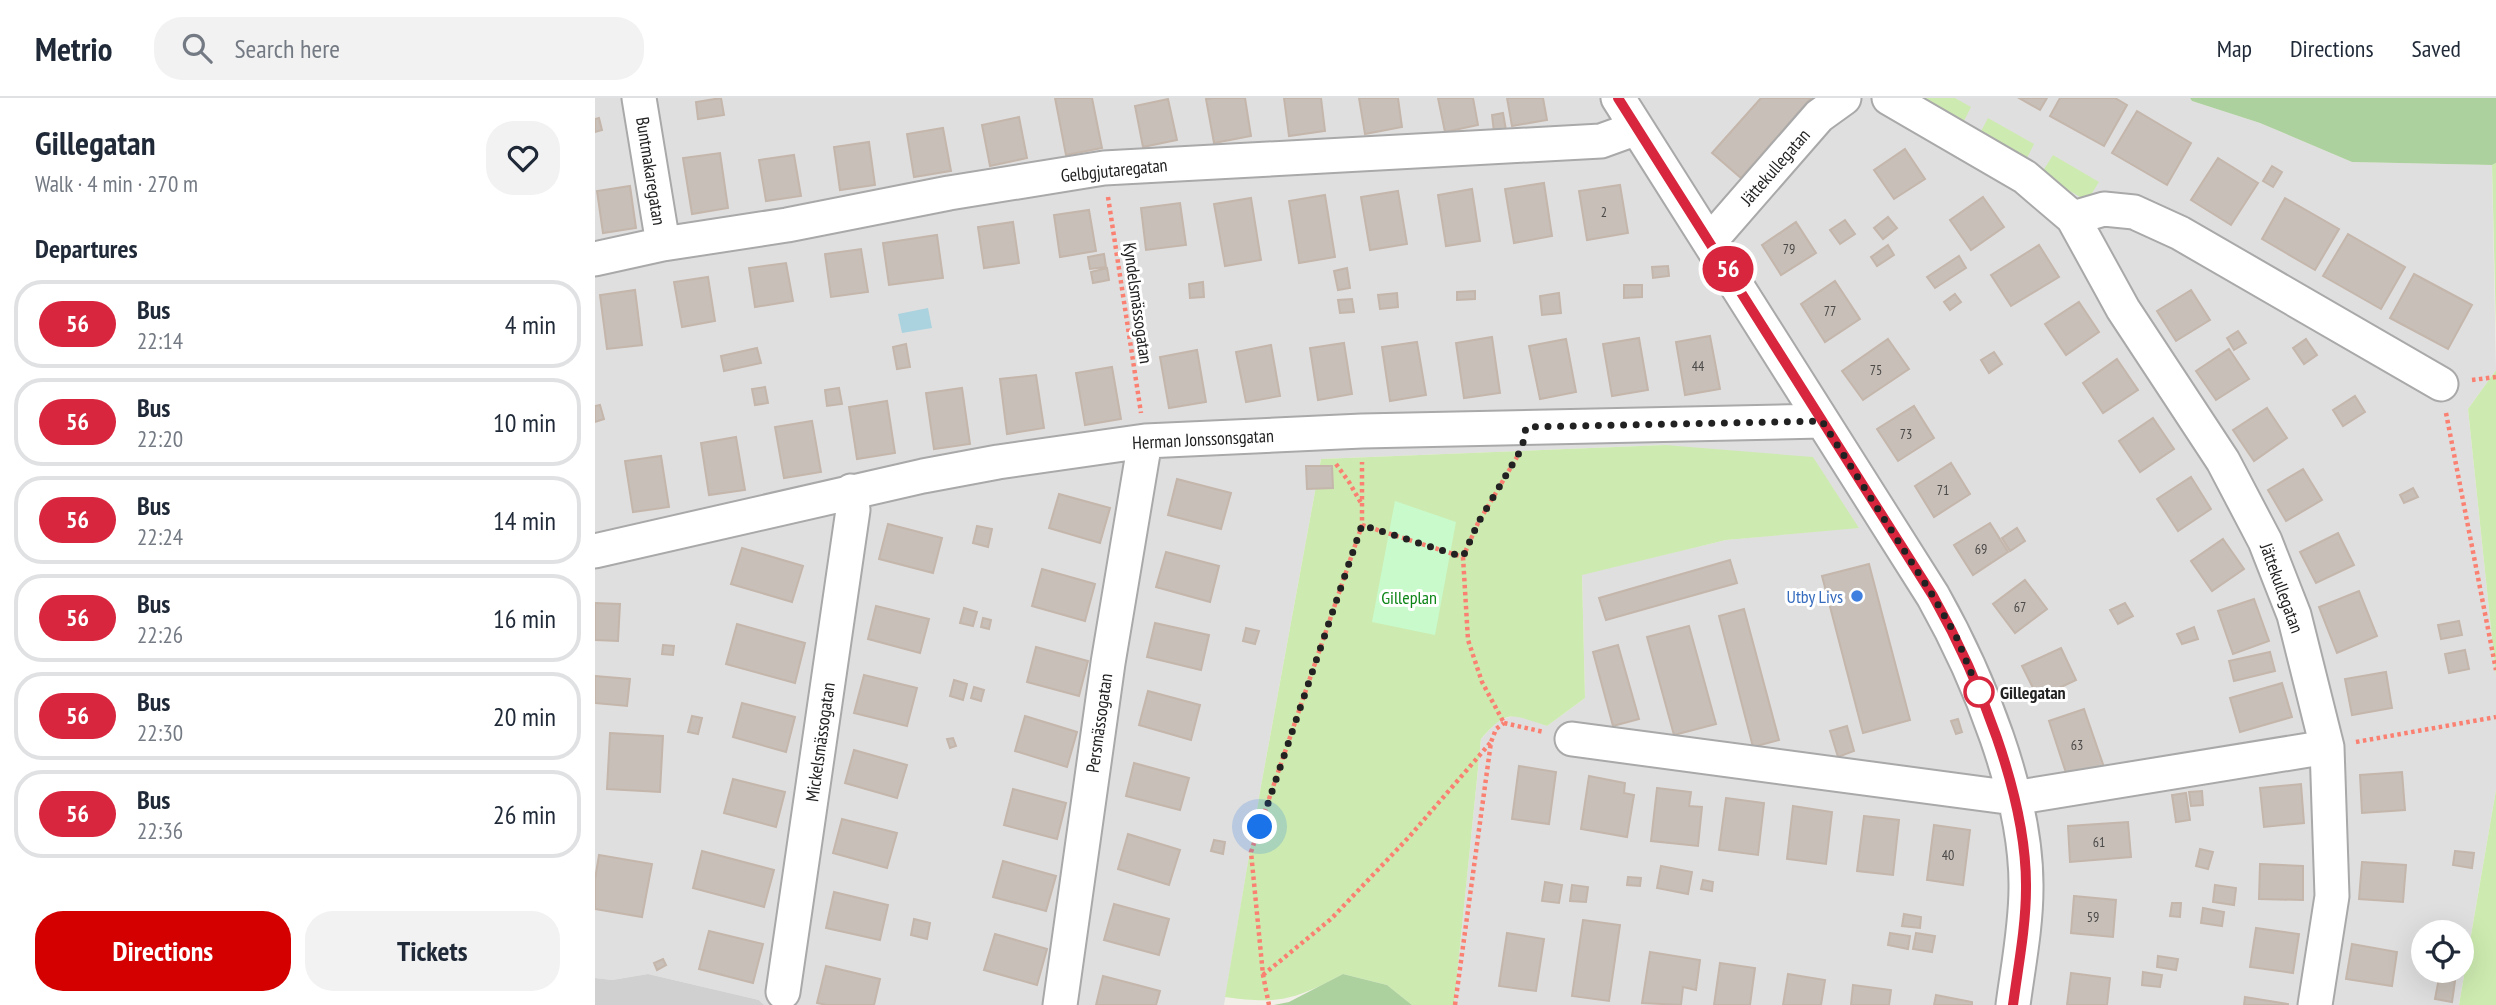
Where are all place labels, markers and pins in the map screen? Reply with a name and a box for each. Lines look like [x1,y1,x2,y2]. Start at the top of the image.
place label: Utby Livs [1787,585,1843,608]
marker: Utby Livs [1849,588,1865,604]
marker: Gillegatan [1964,677,1994,707]
place label: Gillegatan [2000,681,2066,704]

